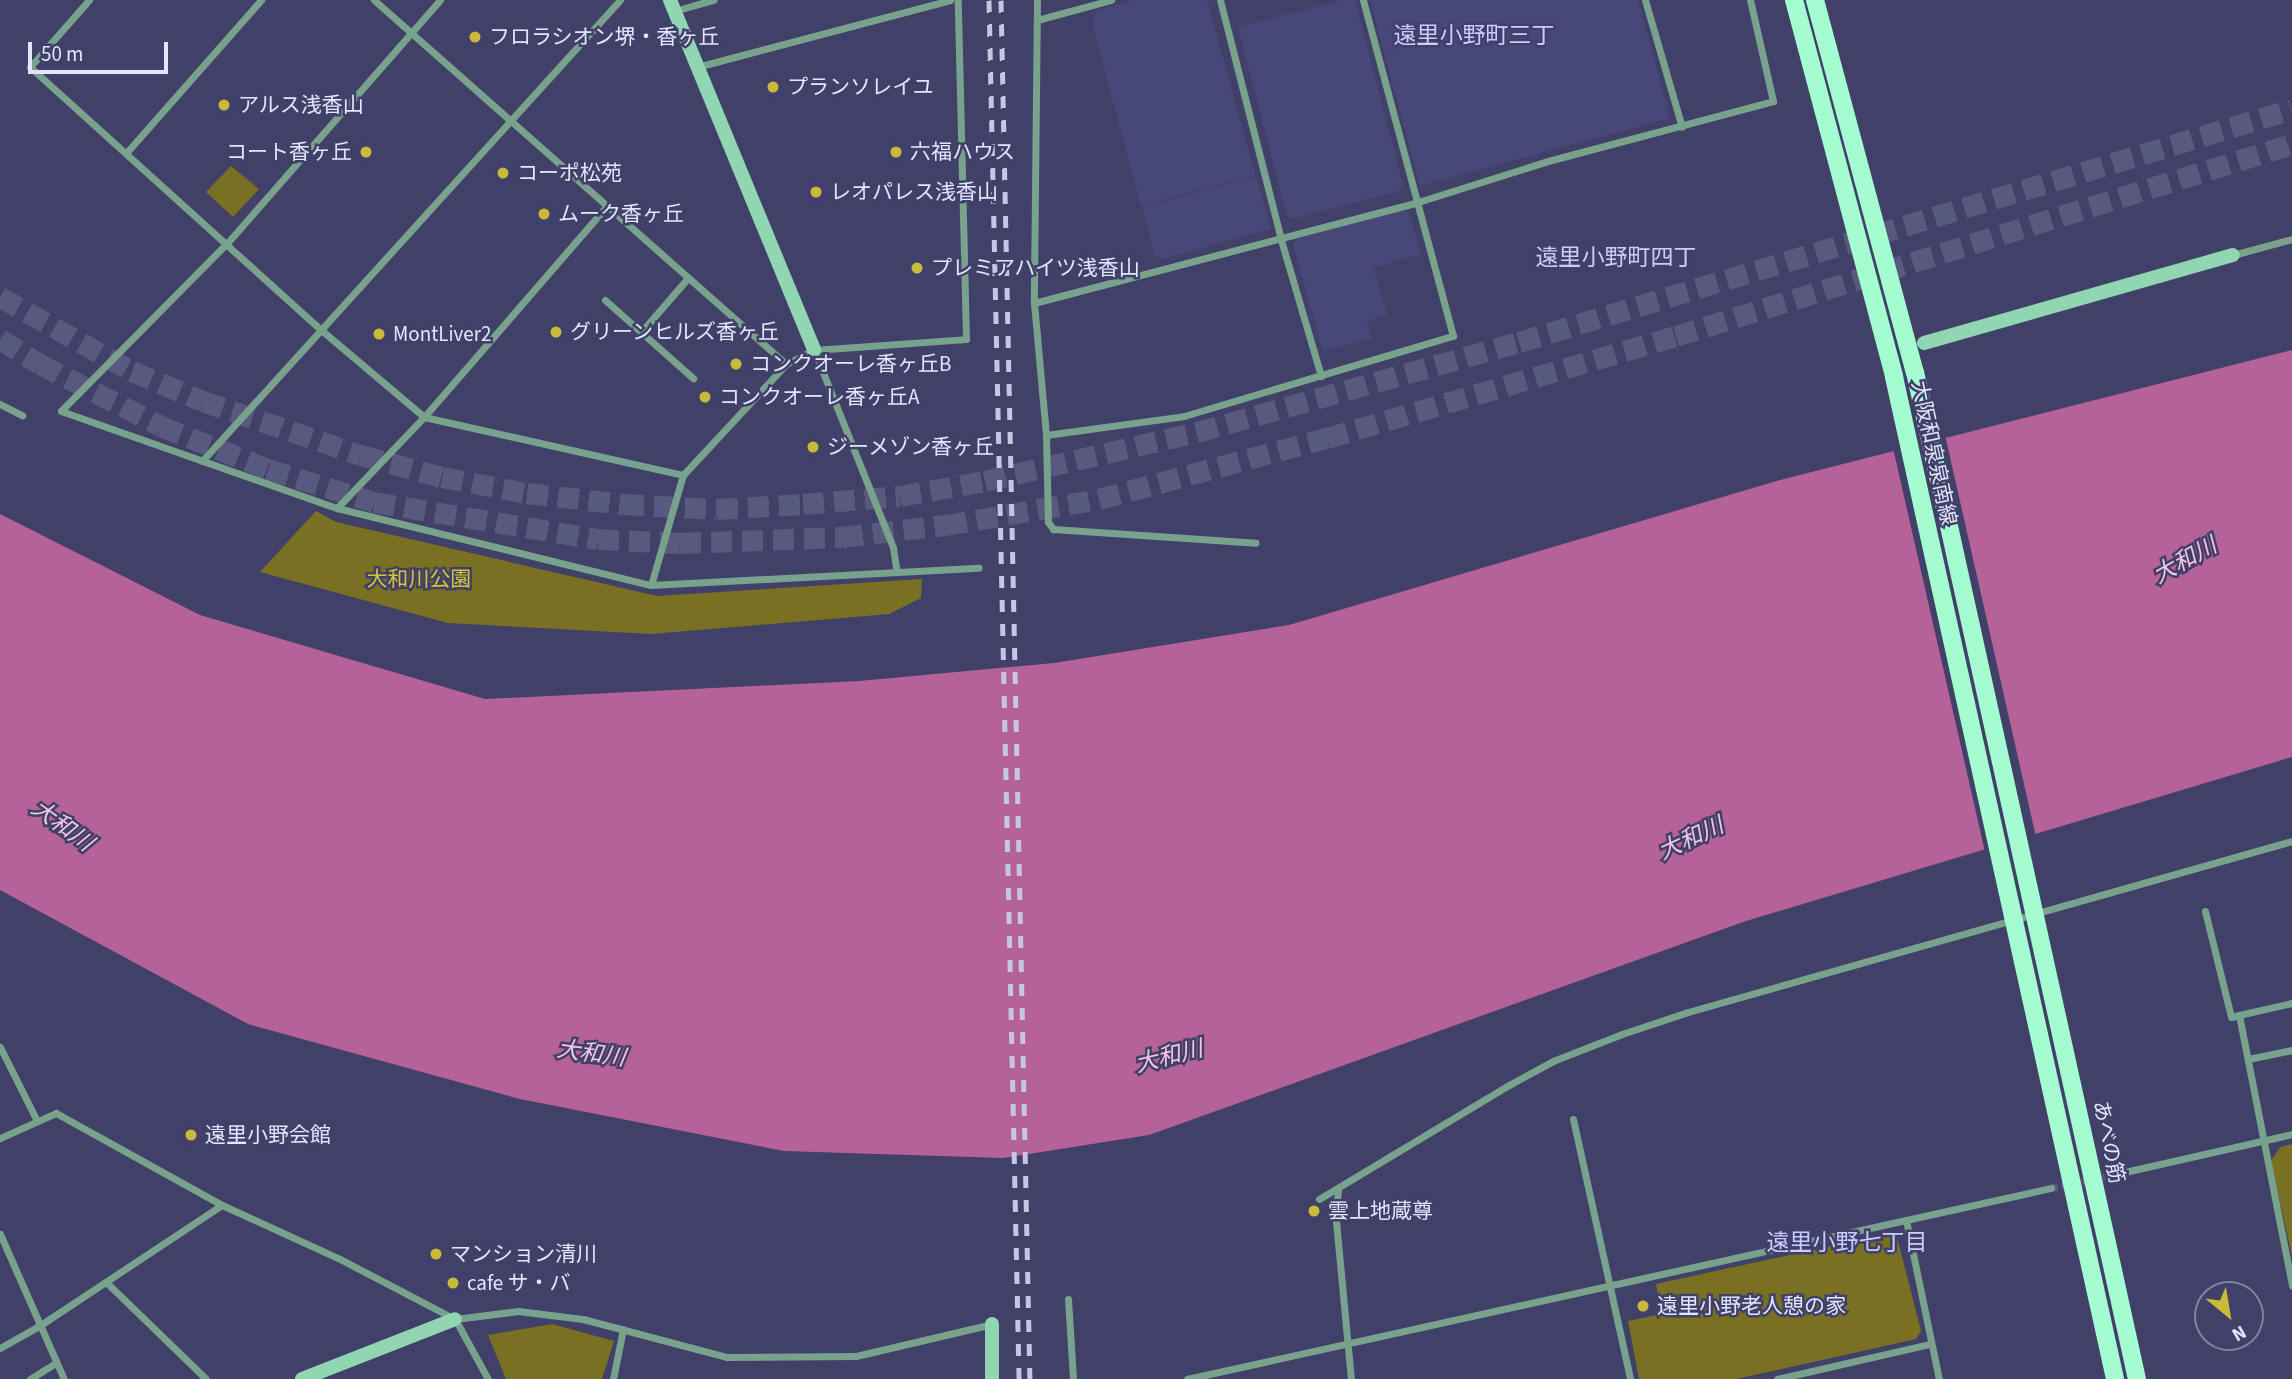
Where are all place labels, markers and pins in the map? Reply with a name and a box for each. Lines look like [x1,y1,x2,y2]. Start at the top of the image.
place label: フロラシオン堺・香ヶ丘 [489,24,720,50]
marker: フロラシオン堺・香ヶ丘 [467,29,483,45]
place label: プランソレイユ [787,74,934,100]
marker: プランソレイユ [765,79,781,95]
place label: アルス浅香山 [238,92,364,118]
marker: アルス浅香山 [216,97,232,113]
place label: コート香ヶ丘 [226,139,352,165]
place label: 六福ハウス [910,139,1015,165]
marker: コート香ヶ丘 [358,144,374,160]
marker: 六福ハウス [888,144,904,160]
place label: コーポ松苑 [517,160,622,186]
marker: コーポ松苑 [495,165,511,181]
place label: レオパレス浅香山 [830,179,998,205]
marker: レオパレス浅香山 [808,184,824,200]
place label: ムーク香ヶ丘 [558,201,684,227]
marker: ムーク香ヶ丘 [536,206,552,222]
place label: プレミアハイツ浅香山 [931,255,1141,281]
marker: プレミアハイツ浅香山 [909,260,925,276]
place label: グリーンヒルズ香ヶ丘 [570,319,780,345]
place label: MontLiver2 [393,321,491,347]
marker: グリーンヒルズ香ヶ丘 [548,324,564,340]
marker: MontLiver2 [371,326,387,342]
place label: コンクオーレ香ヶ丘B [750,351,951,377]
marker: コンクオーレ香ヶ丘B [728,356,744,372]
place label: コンクオーレ香ヶ丘A [719,384,919,410]
marker: コンクオーレ香ヶ丘A [697,389,713,405]
place label: ジーメゾン香ヶ丘 [827,434,995,460]
marker: ジーメゾン香ヶ丘 [805,439,821,455]
place label: 遠里小野会館 [205,1122,331,1148]
marker: 遠里小野会館 [183,1127,199,1143]
place label: 雲上地蔵尊 [1328,1198,1433,1224]
marker: 雲上地蔵尊 [1306,1203,1322,1219]
place label: マンション清川 [450,1241,597,1267]
marker: マンション清川 [428,1246,444,1262]
place label: cafe サ・バ [467,1270,570,1296]
marker: cafe サ・バ [445,1275,461,1291]
place label: 遠里小野老人憩の家 [1657,1293,1846,1319]
marker: 遠里小野老人憩の家 [1635,1298,1651,1314]

